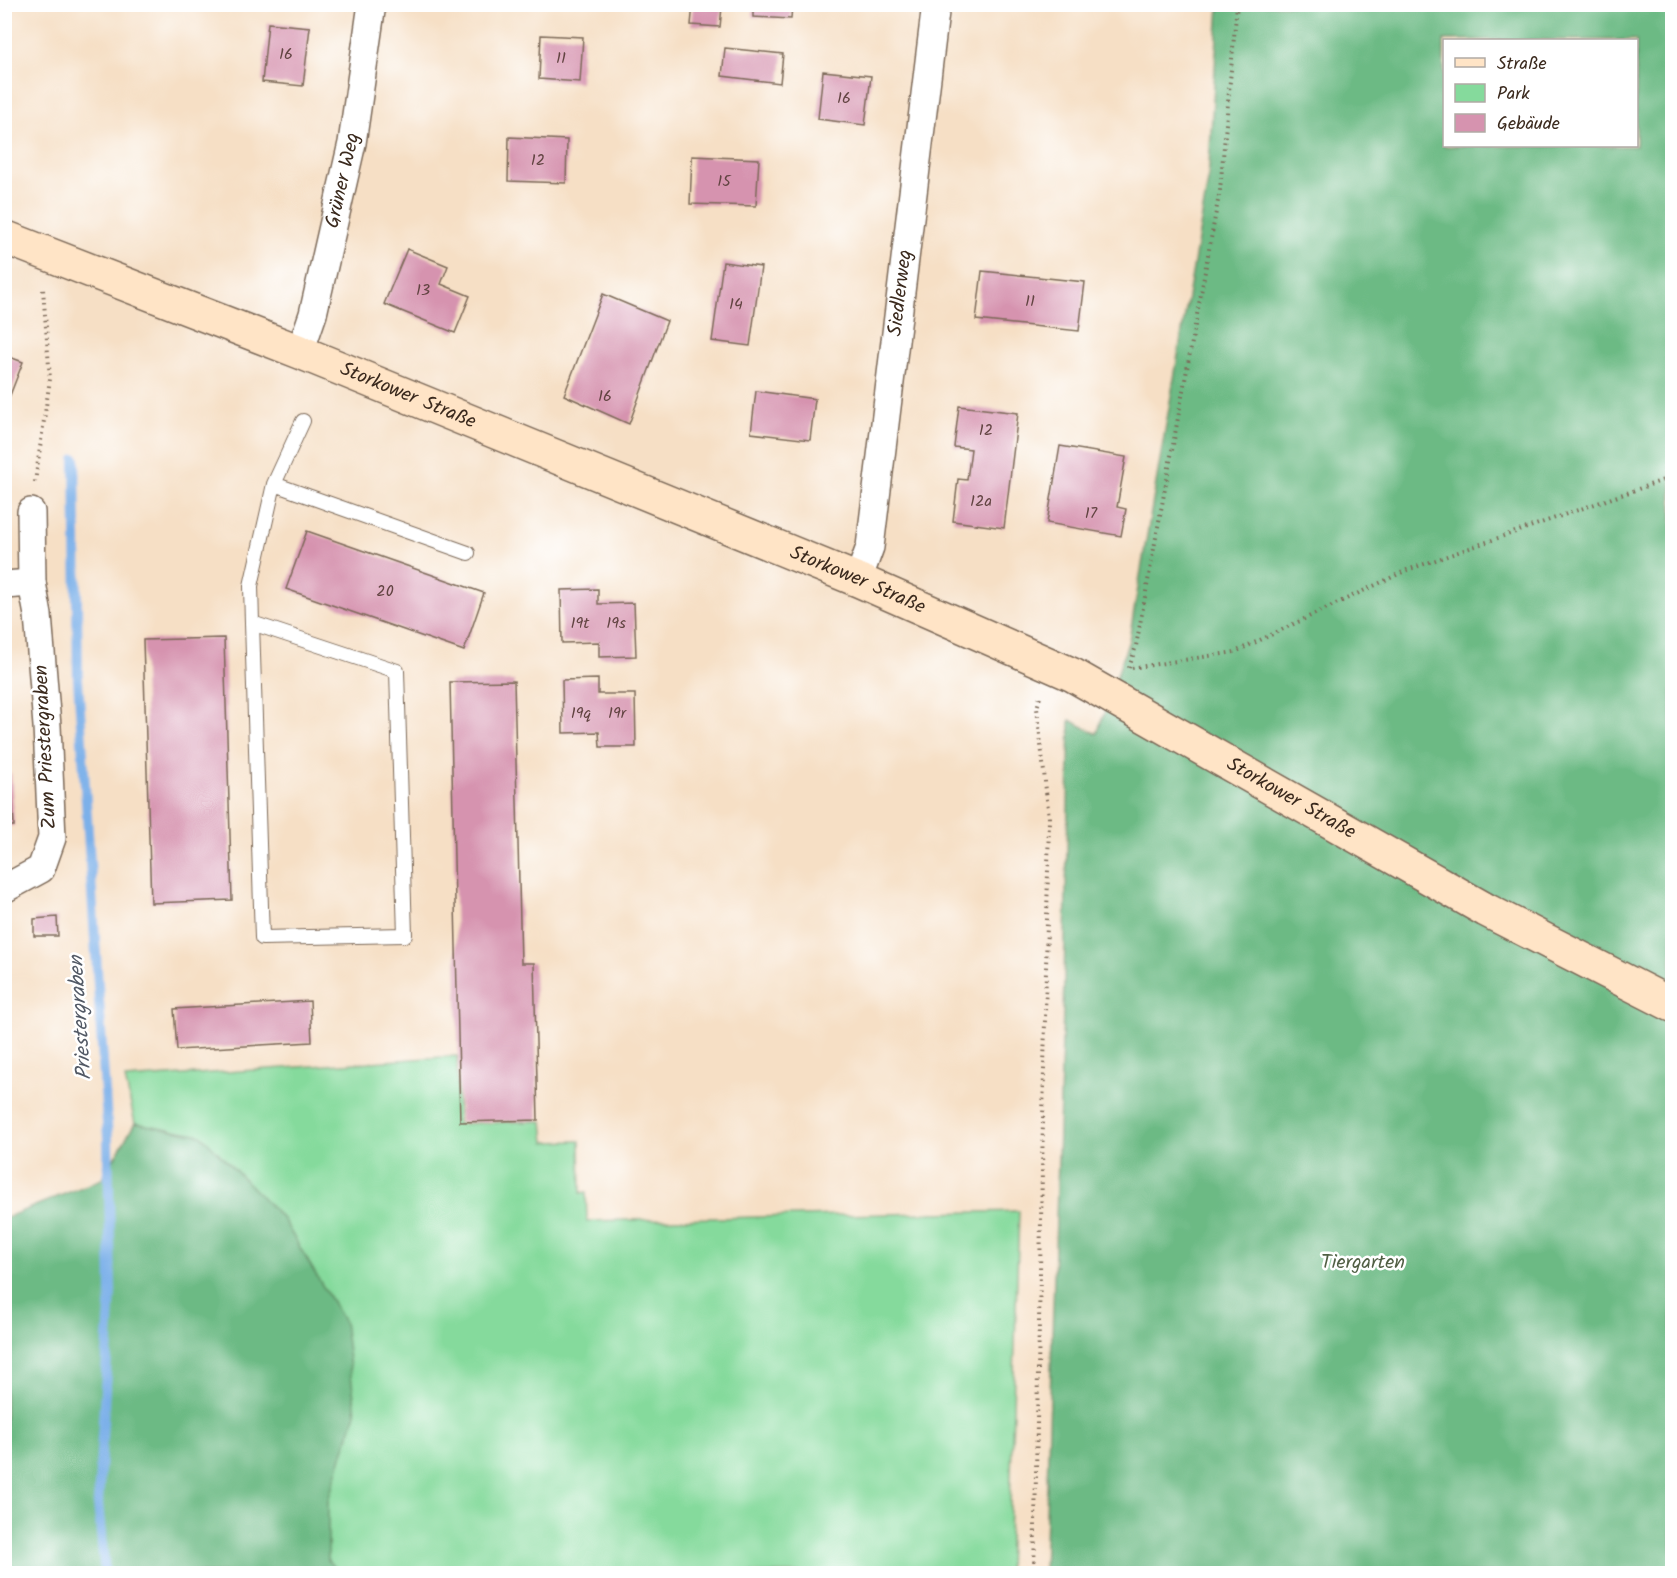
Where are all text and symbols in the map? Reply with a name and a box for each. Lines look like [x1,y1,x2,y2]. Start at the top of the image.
legend [1443,39,1638,147]
house number: 16 [279,42,293,67]
house number: 11 [556,46,566,71]
text: Straße [1497,50,1547,79]
text: Park [1497,80,1530,109]
house number: 16 [837,86,851,111]
text: Gebäude [1497,110,1560,139]
street label: Grüner Weg [317,131,369,231]
house number: 12 [531,148,545,173]
house number: 15 [717,169,732,194]
street label: Siedlerweg [880,248,922,338]
house number: 13 [416,278,430,303]
house number: 11 [1025,289,1035,314]
house number: 14 [729,292,743,317]
street label: Storkower Straße [335,354,481,438]
house number: 16 [598,384,612,409]
house number: 12 [979,418,993,443]
house number: 12a [970,489,992,514]
house number: 17 [1085,501,1098,526]
street label: Storkower Straße [785,538,930,624]
house number: 20 [376,579,394,604]
house number: 19t [570,611,590,636]
house number: 19s [606,611,626,636]
street label: Zum Priestergraben [26,664,66,830]
house number: 19q [571,701,591,726]
house number: 19r [608,701,628,726]
street label: Storkower Straße [1220,749,1362,849]
water label: Priestergraben [60,953,102,1081]
park label: Tiergarten [1321,1247,1405,1279]

